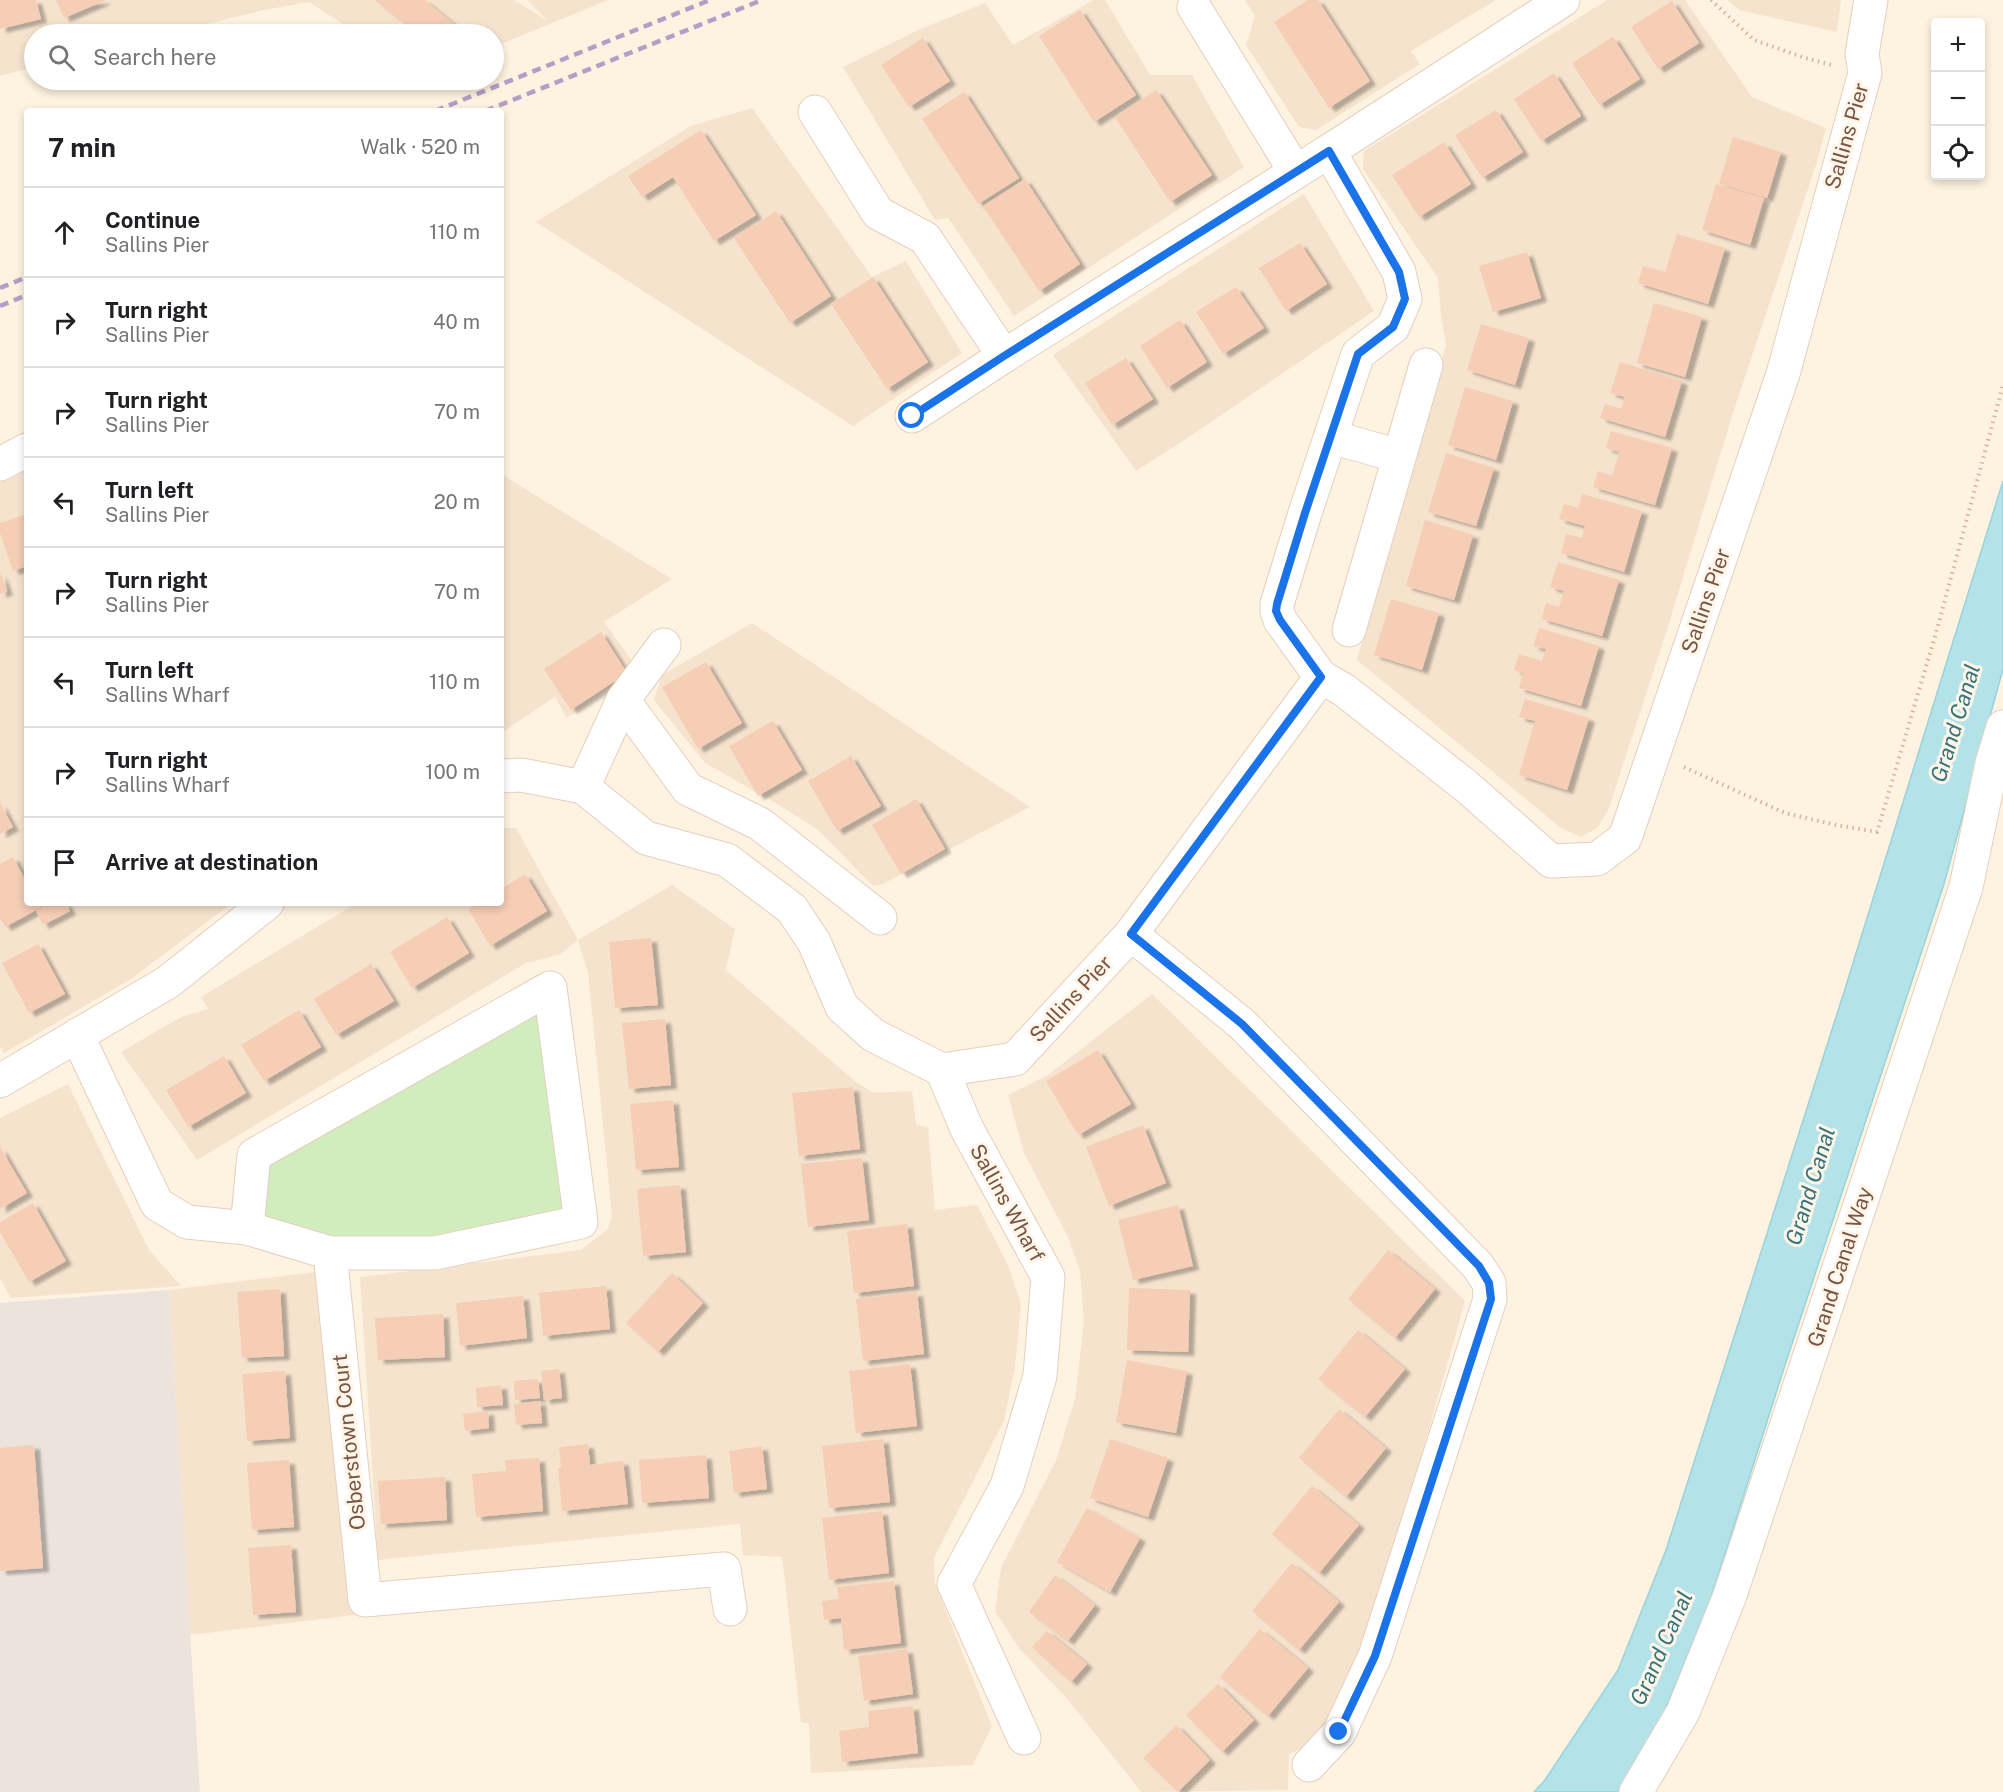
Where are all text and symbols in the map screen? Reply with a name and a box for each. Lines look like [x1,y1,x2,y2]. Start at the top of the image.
map controls [1931,18,1985,180]
button: + [1931,18,1985,72]
search box [24,24,504,90]
icon: search [45,41,78,74]
text: Search here [93,44,217,70]
button: − [1931,72,1985,126]
street label: Sallins Pier [1819,80,1874,192]
button: locate [1931,126,1985,180]
text: 7 min [48,132,116,163]
text: Walk · 520 m [360,135,480,159]
text: Continue [105,207,200,233]
icon: ahead [48,216,81,249]
text: 110 m [429,220,480,244]
text: Sallins Pier [105,233,209,257]
text: Turn right [105,297,208,323]
icon: right [48,306,81,339]
text: 40 m [433,310,480,334]
text: Sallins Pier [105,323,209,347]
text: Turn right [105,387,208,413]
icon: right [48,396,81,429]
text: 70 m [434,400,480,424]
route start [898,402,924,428]
text: Sallins Pier [105,413,209,437]
text: Turn left [105,477,194,503]
icon: left [48,486,81,519]
text: 20 m [434,490,480,514]
text: Sallins Pier [105,503,209,527]
street label: Sallins Pier [1676,545,1735,657]
text: Turn right [105,567,208,593]
icon: right [48,576,81,609]
text: 70 m [434,580,480,604]
text: Sallins Pier [105,593,209,617]
text: Turn left [105,657,194,683]
water label: Grand Canal [1925,661,1985,785]
icon: left [48,666,81,699]
text: 110 m [429,670,480,694]
text: Sallins Wharf [105,683,230,707]
text: Turn right [105,747,208,773]
icon: right [48,756,81,789]
text: 100 m [425,760,480,784]
text: Sallins Wharf [105,773,230,797]
icon: arrive [48,846,81,879]
text: Arrive at destination [105,849,318,875]
street label: Sallins Pier [1024,950,1117,1047]
water label: Grand Canal [1780,1124,1840,1248]
street label: Sallins Wharf [965,1139,1050,1266]
street label: Grand Canal Way [1802,1184,1877,1350]
street label: Osberstown Court [327,1353,370,1531]
water label: Grand Canal [1624,1587,1698,1709]
route end [1325,1718,1351,1744]

